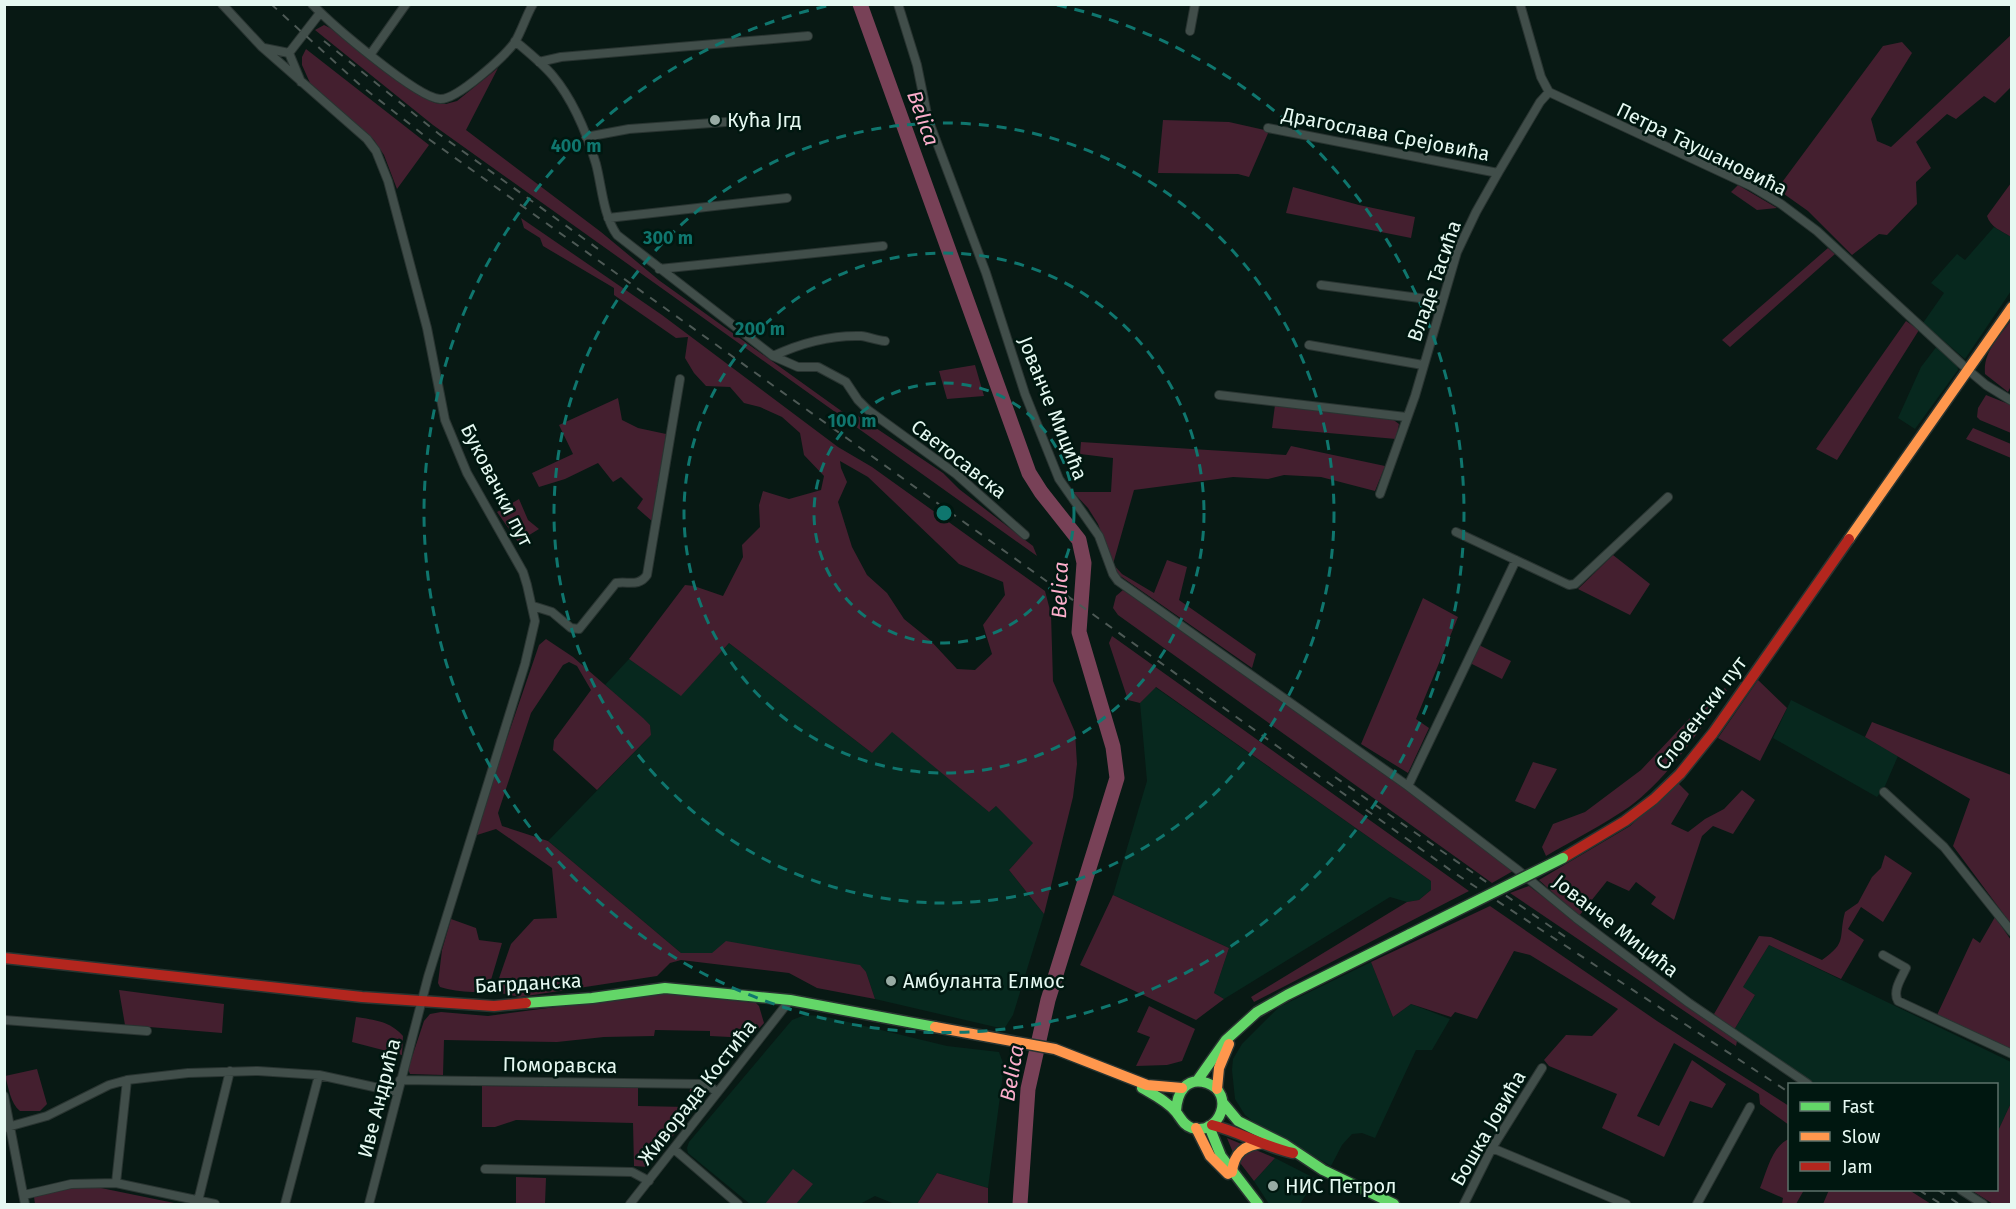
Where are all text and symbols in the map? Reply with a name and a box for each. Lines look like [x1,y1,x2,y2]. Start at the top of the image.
water label: Belica [901,87,945,149]
street label: Петра Таушановића [1613,97,1791,201]
street label: Драгослава Срејовића [1279,102,1492,166]
place label: Кућа Јгд [727,108,801,132]
marker: Кућа Јгд [708,113,722,127]
text: 400 m [551,135,601,157]
street label: Владе Тасића [1402,217,1466,345]
text: 300 m [642,227,693,249]
text: 200 m [735,318,785,340]
street label: Јованче Мицића [1013,333,1093,483]
text: 100 m [828,410,876,432]
street label: Светосавска [906,414,1012,504]
street label: Буковачки пут [456,420,539,551]
centre of rings [934,503,954,523]
water label: Belica [1046,561,1074,619]
street label: Словенски пут [1650,651,1752,775]
street label: Јованче Мицића [1548,869,1684,983]
street label: Багрданска [474,968,582,998]
place label: Амбуланта Елмос [903,969,1065,993]
marker: Амбуланта Елмос [884,974,898,988]
street label: Живорада Костића [633,1015,761,1169]
street label: Иве Андрића [353,1036,405,1160]
water label: Belica [994,1043,1030,1103]
street label: Поморавска [503,1052,617,1078]
street label: Бошка Јовића [1445,1066,1531,1190]
legend [1788,1083,1998,1191]
text: Fast [1842,1096,1875,1118]
text: Slow [1842,1126,1881,1148]
text: Jam [1842,1156,1873,1178]
place label: НИС Петрол [1285,1174,1397,1198]
marker: НИС Петрол [1266,1179,1280,1193]

